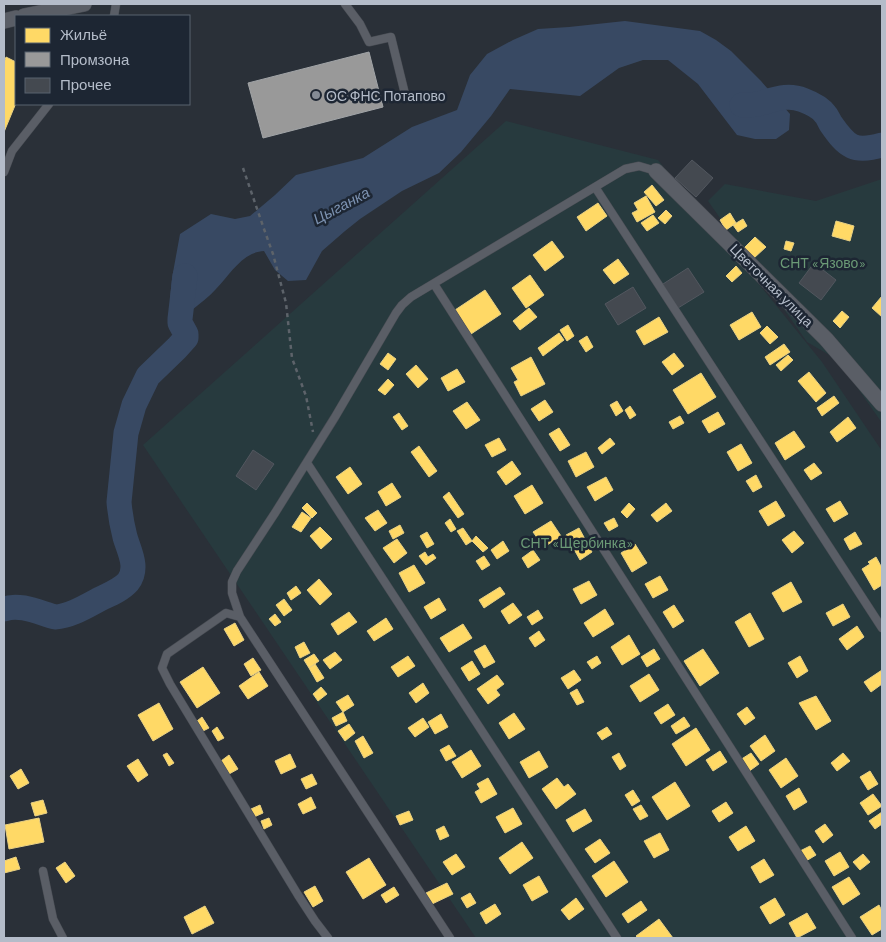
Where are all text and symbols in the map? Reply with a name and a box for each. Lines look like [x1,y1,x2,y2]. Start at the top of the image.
legend [15,15,190,105]
text: Жильё [60,25,107,43]
text: Промзона [60,50,130,68]
text: Прочее [60,75,112,93]
place label: ОС ФНС Потапово [326,87,446,104]
marker: ОС ФНС Потапово [310,89,322,101]
water label: Цыганка [310,183,372,227]
street label: Цветочная улица [727,240,817,330]
park label: СНТ «Язово» [780,254,866,271]
park label: СНТ «Щербинка» [520,534,634,551]

